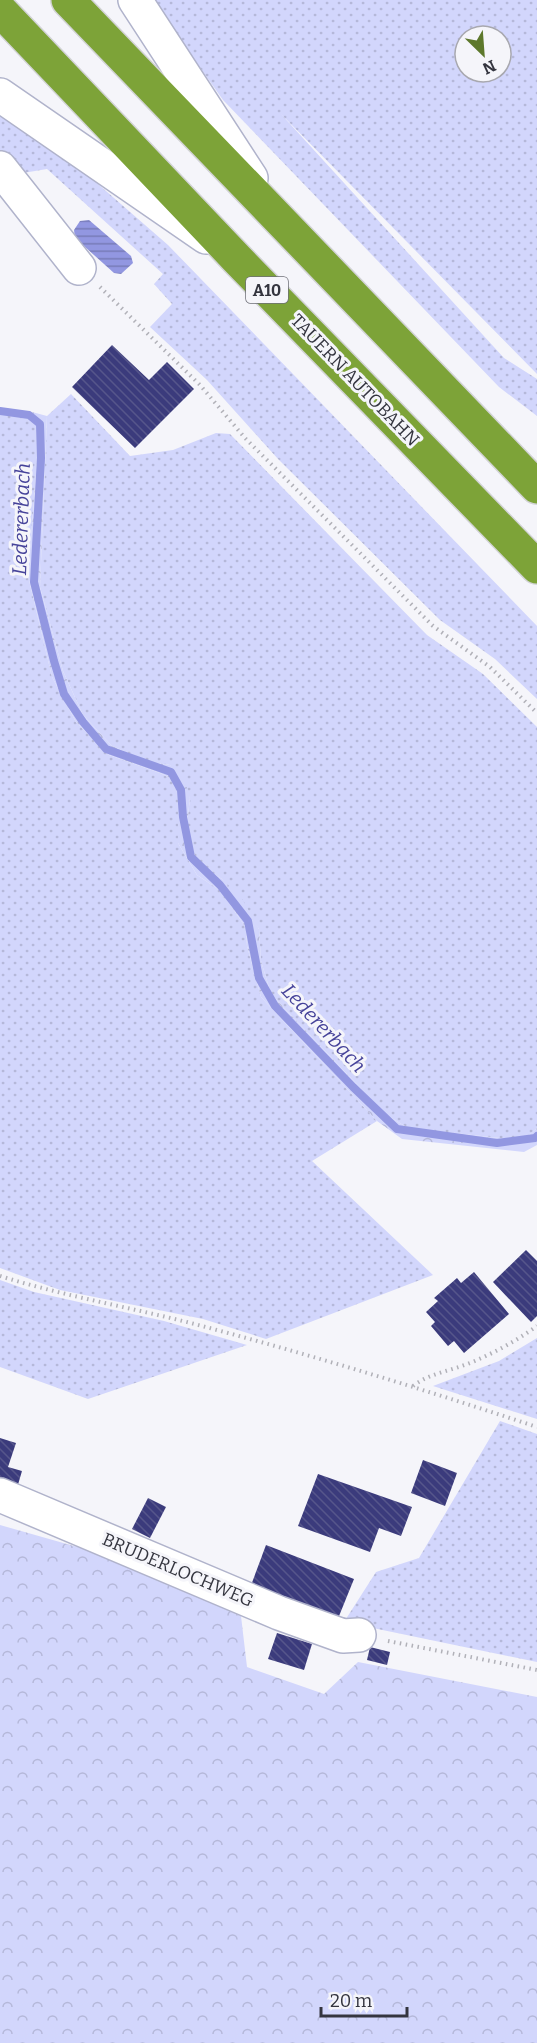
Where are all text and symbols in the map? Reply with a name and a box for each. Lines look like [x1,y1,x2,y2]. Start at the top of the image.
north arrow [453,24,513,84]
text: N [480,56,499,78]
road number: A10 [246,277,288,303]
street label: TAUERN AUTOBAHN [286,309,424,451]
water label: Ledererbach [7,462,35,576]
water label: Ledererbach [277,979,371,1077]
street label: BRUDERLOCHWEG [99,1528,257,1612]
scale bar [321,1980,406,2018]
text: 20 m [330,1990,372,2012]

